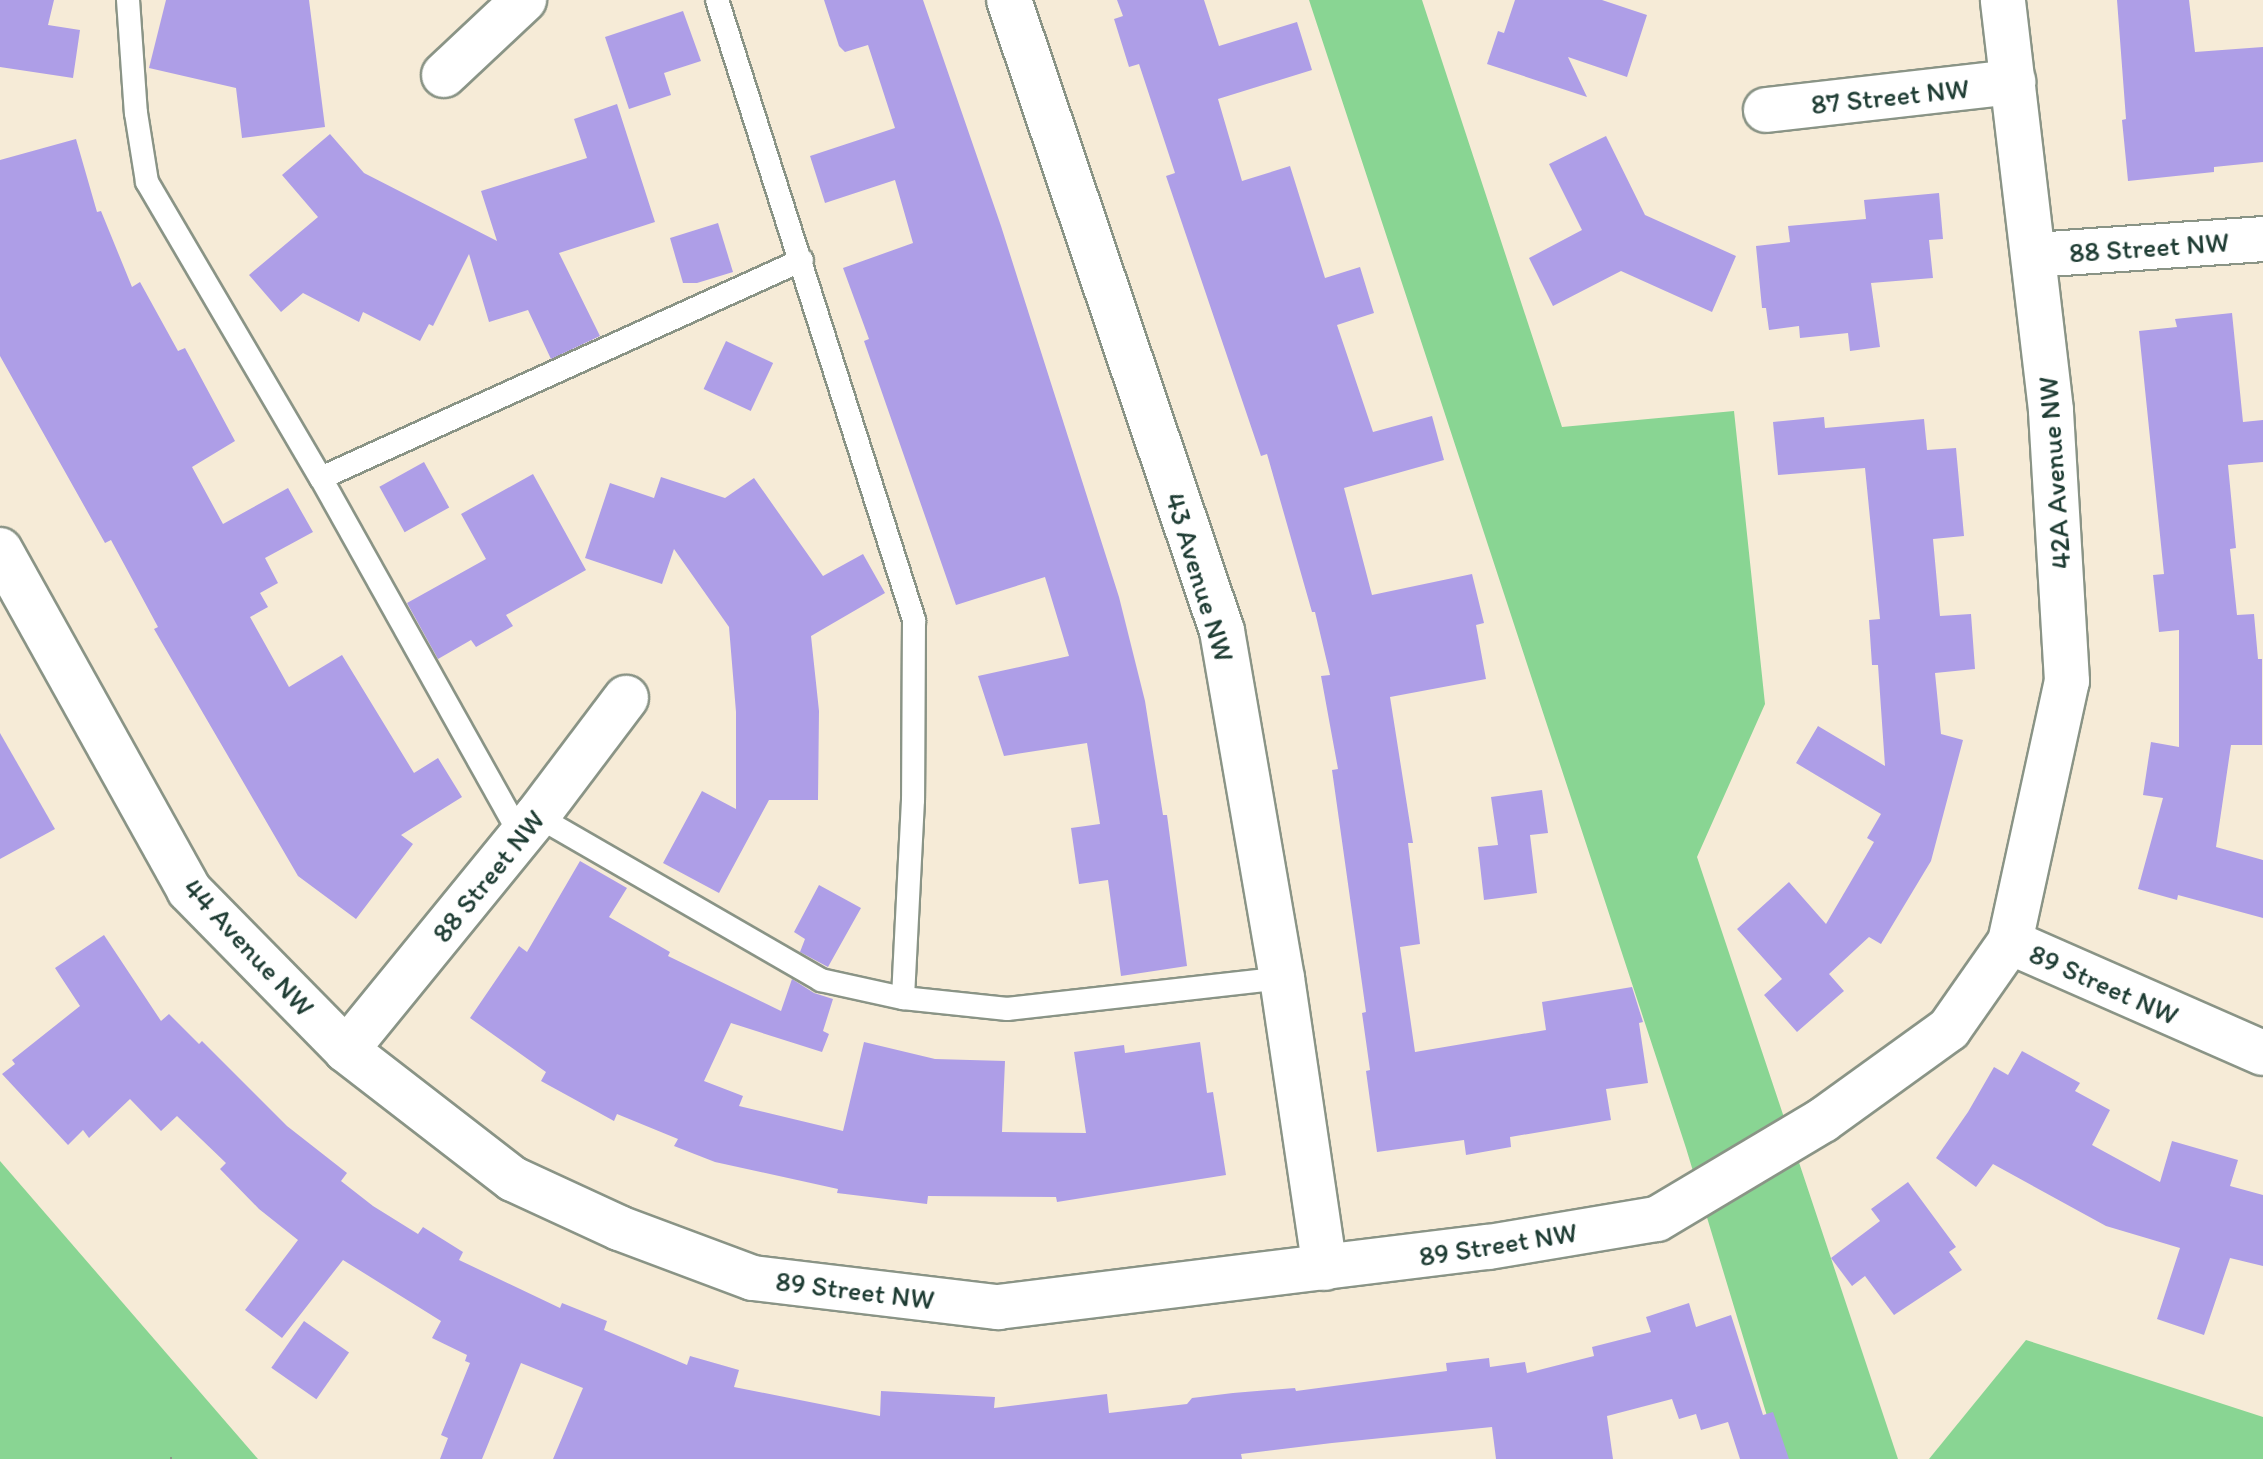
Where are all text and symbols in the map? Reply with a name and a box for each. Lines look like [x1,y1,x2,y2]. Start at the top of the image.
street label: 87 Street NW [1809,71,1971,121]
street label: 88 Street NW [2068,225,2230,269]
street label: 42A Avenue NW [2031,376,2077,570]
street label: 43 Avenue NW [1158,488,1242,666]
street label: 88 Street NW [425,803,551,949]
street label: 44 Avenue NW [176,871,322,1023]
street label: 89 Street NW [2024,936,2184,1032]
street label: 89 Street NW [1417,1215,1579,1273]
street label: 89 Street NW [774,1264,936,1316]

